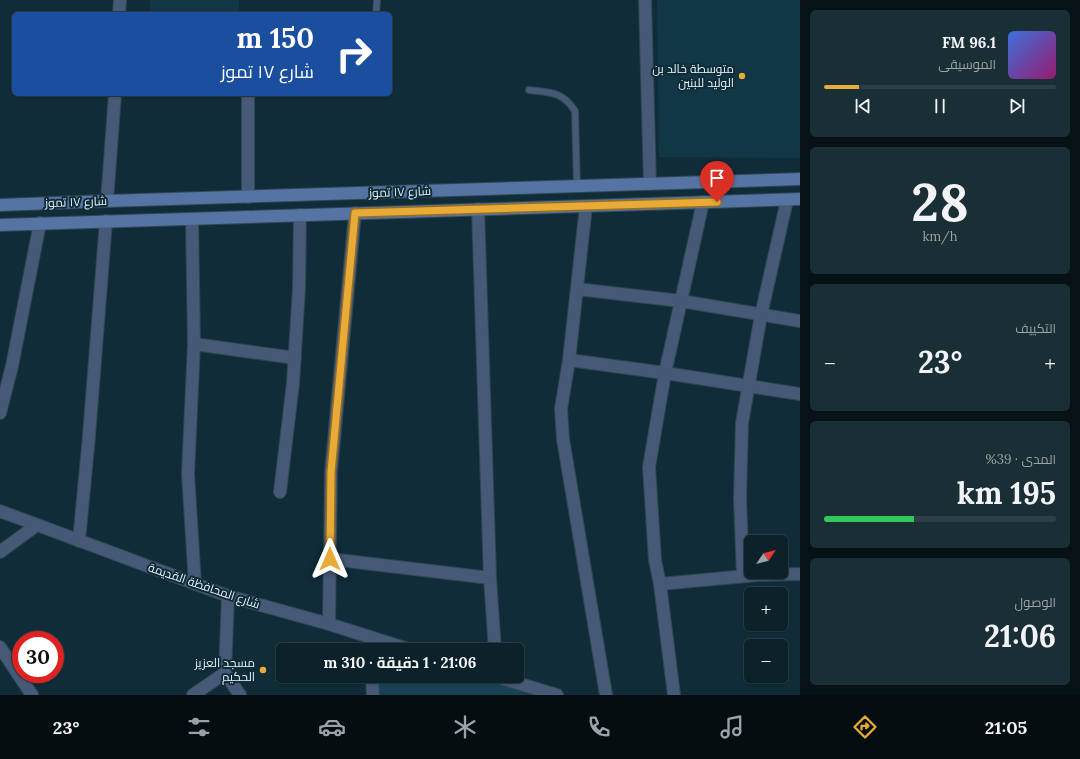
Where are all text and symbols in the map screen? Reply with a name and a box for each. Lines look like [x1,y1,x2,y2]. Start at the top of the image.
text: 150 m [237,20,314,56]
icon: right [328,28,380,80]
text: 96.1 FM [942,33,996,52]
text: الموسيقى [938,56,996,73]
text: شارع ١٧ تموز [221,60,314,83]
place label: متوسطة خالد بن الوليد للبنين [652,61,734,90]
marker: متوسطة خالد بن الوليد للبنين [737,71,747,81]
icon: previous [852,95,874,117]
icon: pause [929,95,951,117]
icon: next [1006,95,1028,117]
pin [700,161,734,202]
icon: arrive [706,167,728,189]
text: 28 [911,169,969,235]
street label: شارع ١٧ تموز [368,183,431,201]
street label: شارع ١٧ تموز [44,193,107,211]
text: km/h [922,228,958,245]
text: التكييف [1015,320,1056,337]
text: 23° [918,343,962,381]
text: − [824,349,836,377]
text: + [1044,349,1056,377]
text: المدى · 39% [985,451,1056,468]
text: 195 km [957,474,1056,512]
north arrow [744,535,788,579]
map controls [744,535,788,683]
position arrow [309,538,351,580]
street label: شارع المحافظة القديمة [146,559,262,613]
button: + [744,587,788,631]
text: الوصول [1015,594,1056,611]
text: 21:06 [984,617,1056,655]
speed limit sign: 30 [12,631,64,683]
button: − [744,639,788,683]
text: 21:06 · 1 دقيقة · 310 m [324,653,476,672]
place label: مسجد العزيز الحكيم [194,655,255,685]
marker: مسجد العزيز الحكيم [258,665,268,675]
icon: filters [185,713,213,741]
icon: car [318,713,346,741]
icon: climate [451,713,479,741]
icon: phone [585,713,613,741]
icon: music [718,713,746,741]
icon: directions [851,713,879,741]
text: 23° [53,716,79,739]
text: 21:05 [985,716,1027,739]

